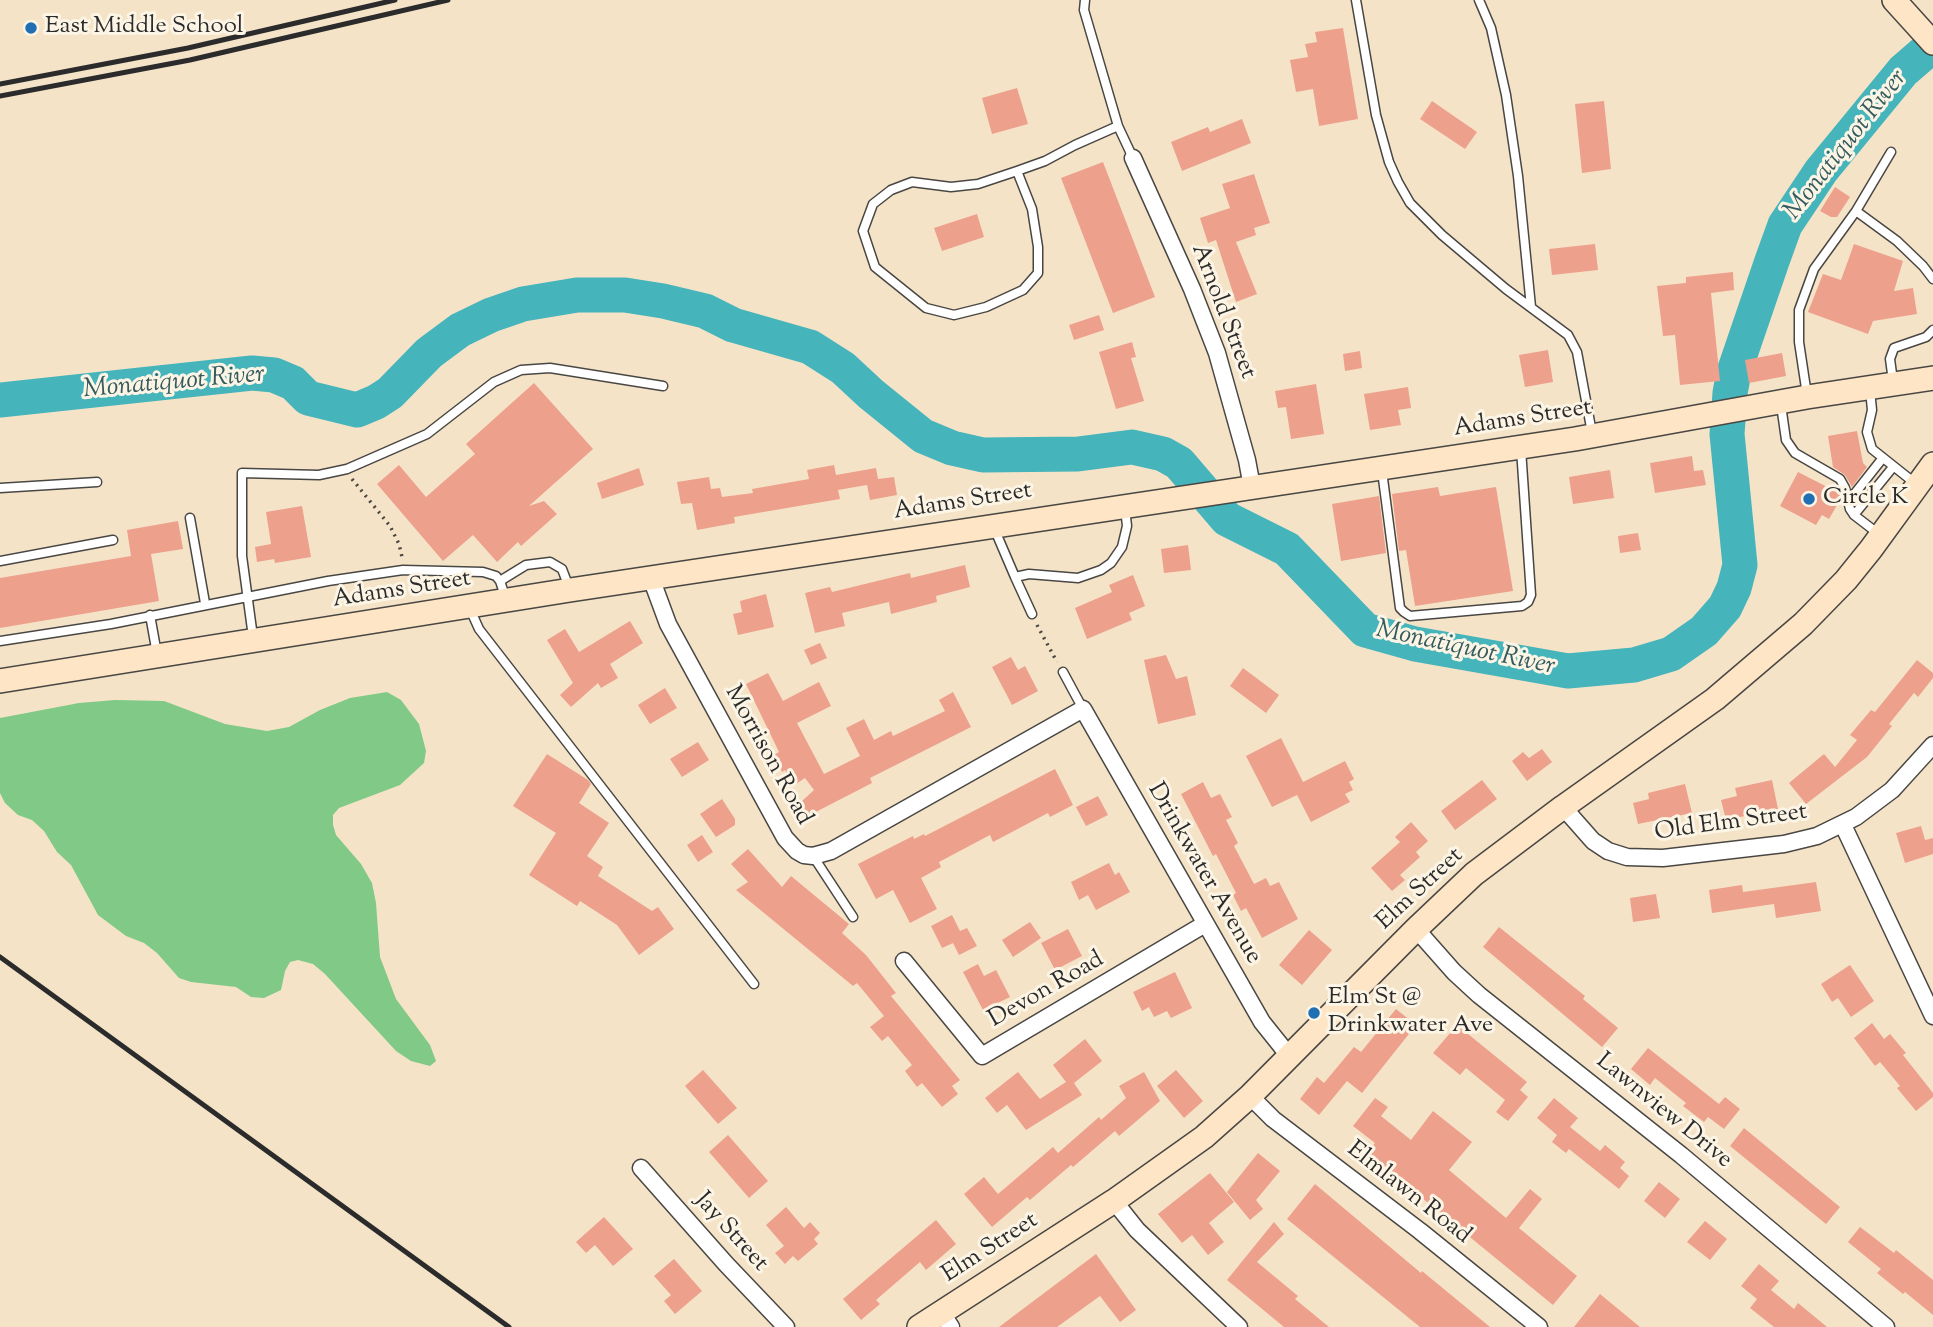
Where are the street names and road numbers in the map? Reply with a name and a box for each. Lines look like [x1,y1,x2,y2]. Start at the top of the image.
street label: Arnold Street [1183,241,1261,383]
street label: Adams Street [1452,395,1594,445]
street label: Adams Street [892,478,1034,528]
street label: Adams Street [331,566,473,616]
street label: Morrison Road [717,681,817,831]
street label: Drinkwater Avenue [1140,778,1266,970]
street label: Old Elm Street [1653,799,1809,849]
street label: Elm Street [1372,843,1470,937]
street label: Devon Road [984,947,1110,1035]
street label: Lawnview Drive [1589,1048,1737,1176]
street label: Elmlawn Road [1340,1137,1476,1251]
street label: Jay Street [687,1187,773,1279]
street label: Elm Street [938,1207,1044,1291]

